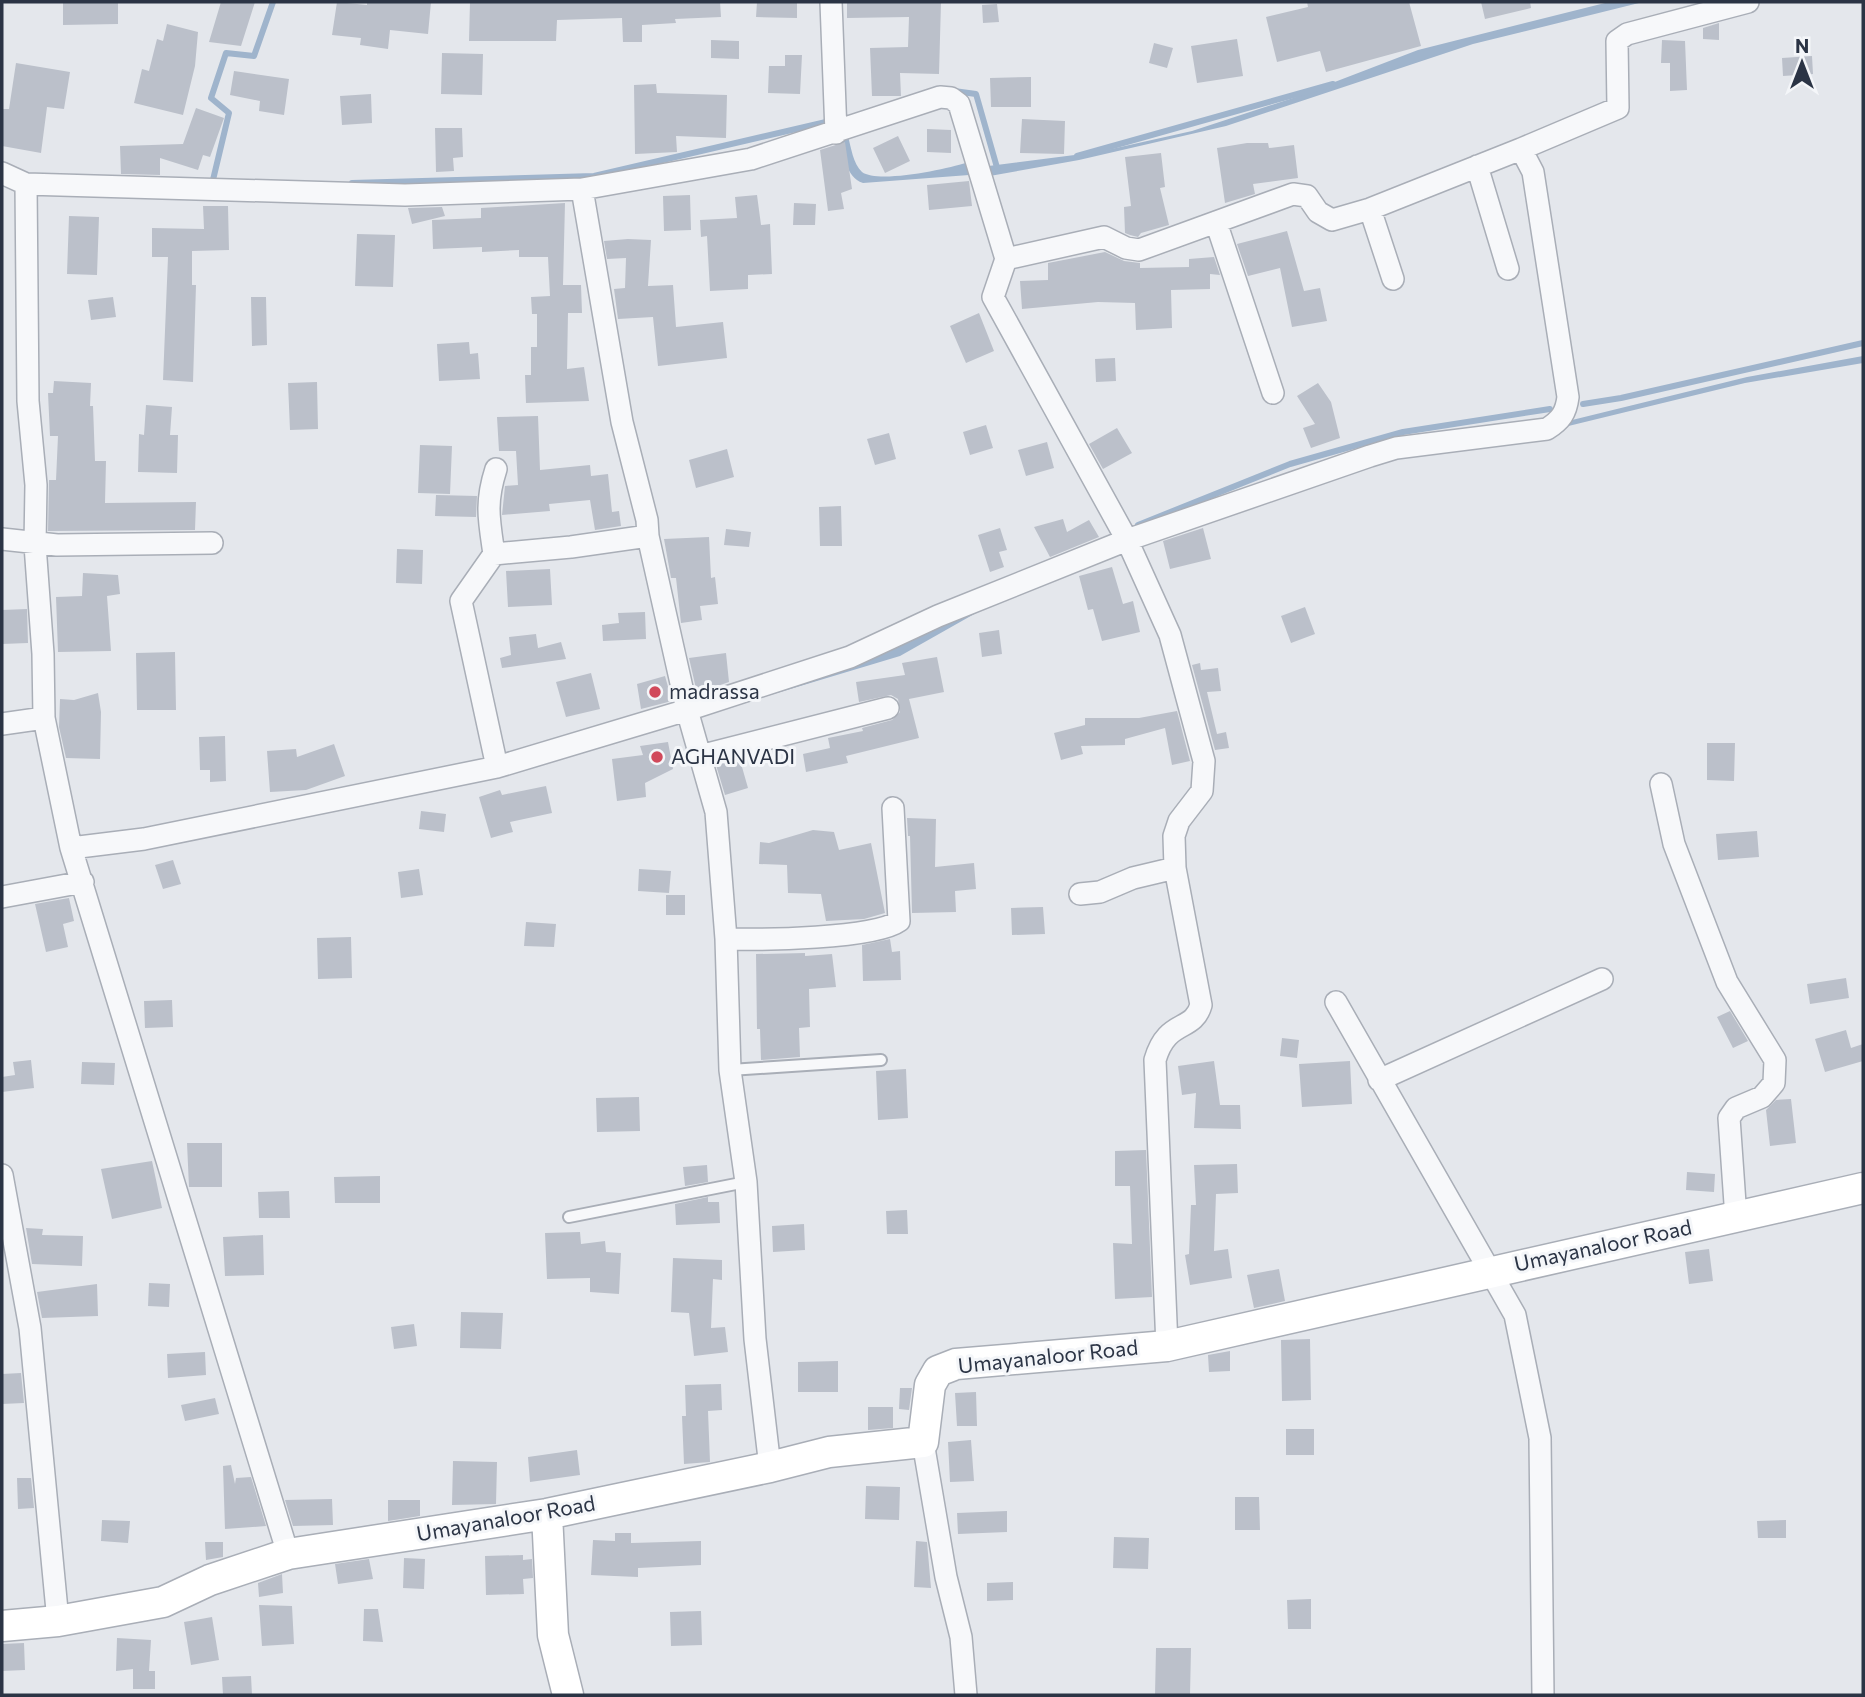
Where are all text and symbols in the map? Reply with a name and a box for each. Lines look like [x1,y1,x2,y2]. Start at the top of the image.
north arrow [1767,28,1837,98]
text: N [1795,34,1809,57]
place label: madrassa [669,678,760,703]
marker: madrassa [647,684,663,700]
place label: AGHANVADI [671,743,795,768]
marker: AGHANVADI [649,749,665,765]
street label: Umayanaloor Road [1512,1213,1694,1276]
street label: Umayanaloor Road [957,1334,1139,1377]
street label: Umayanaloor Road [414,1490,597,1546]

